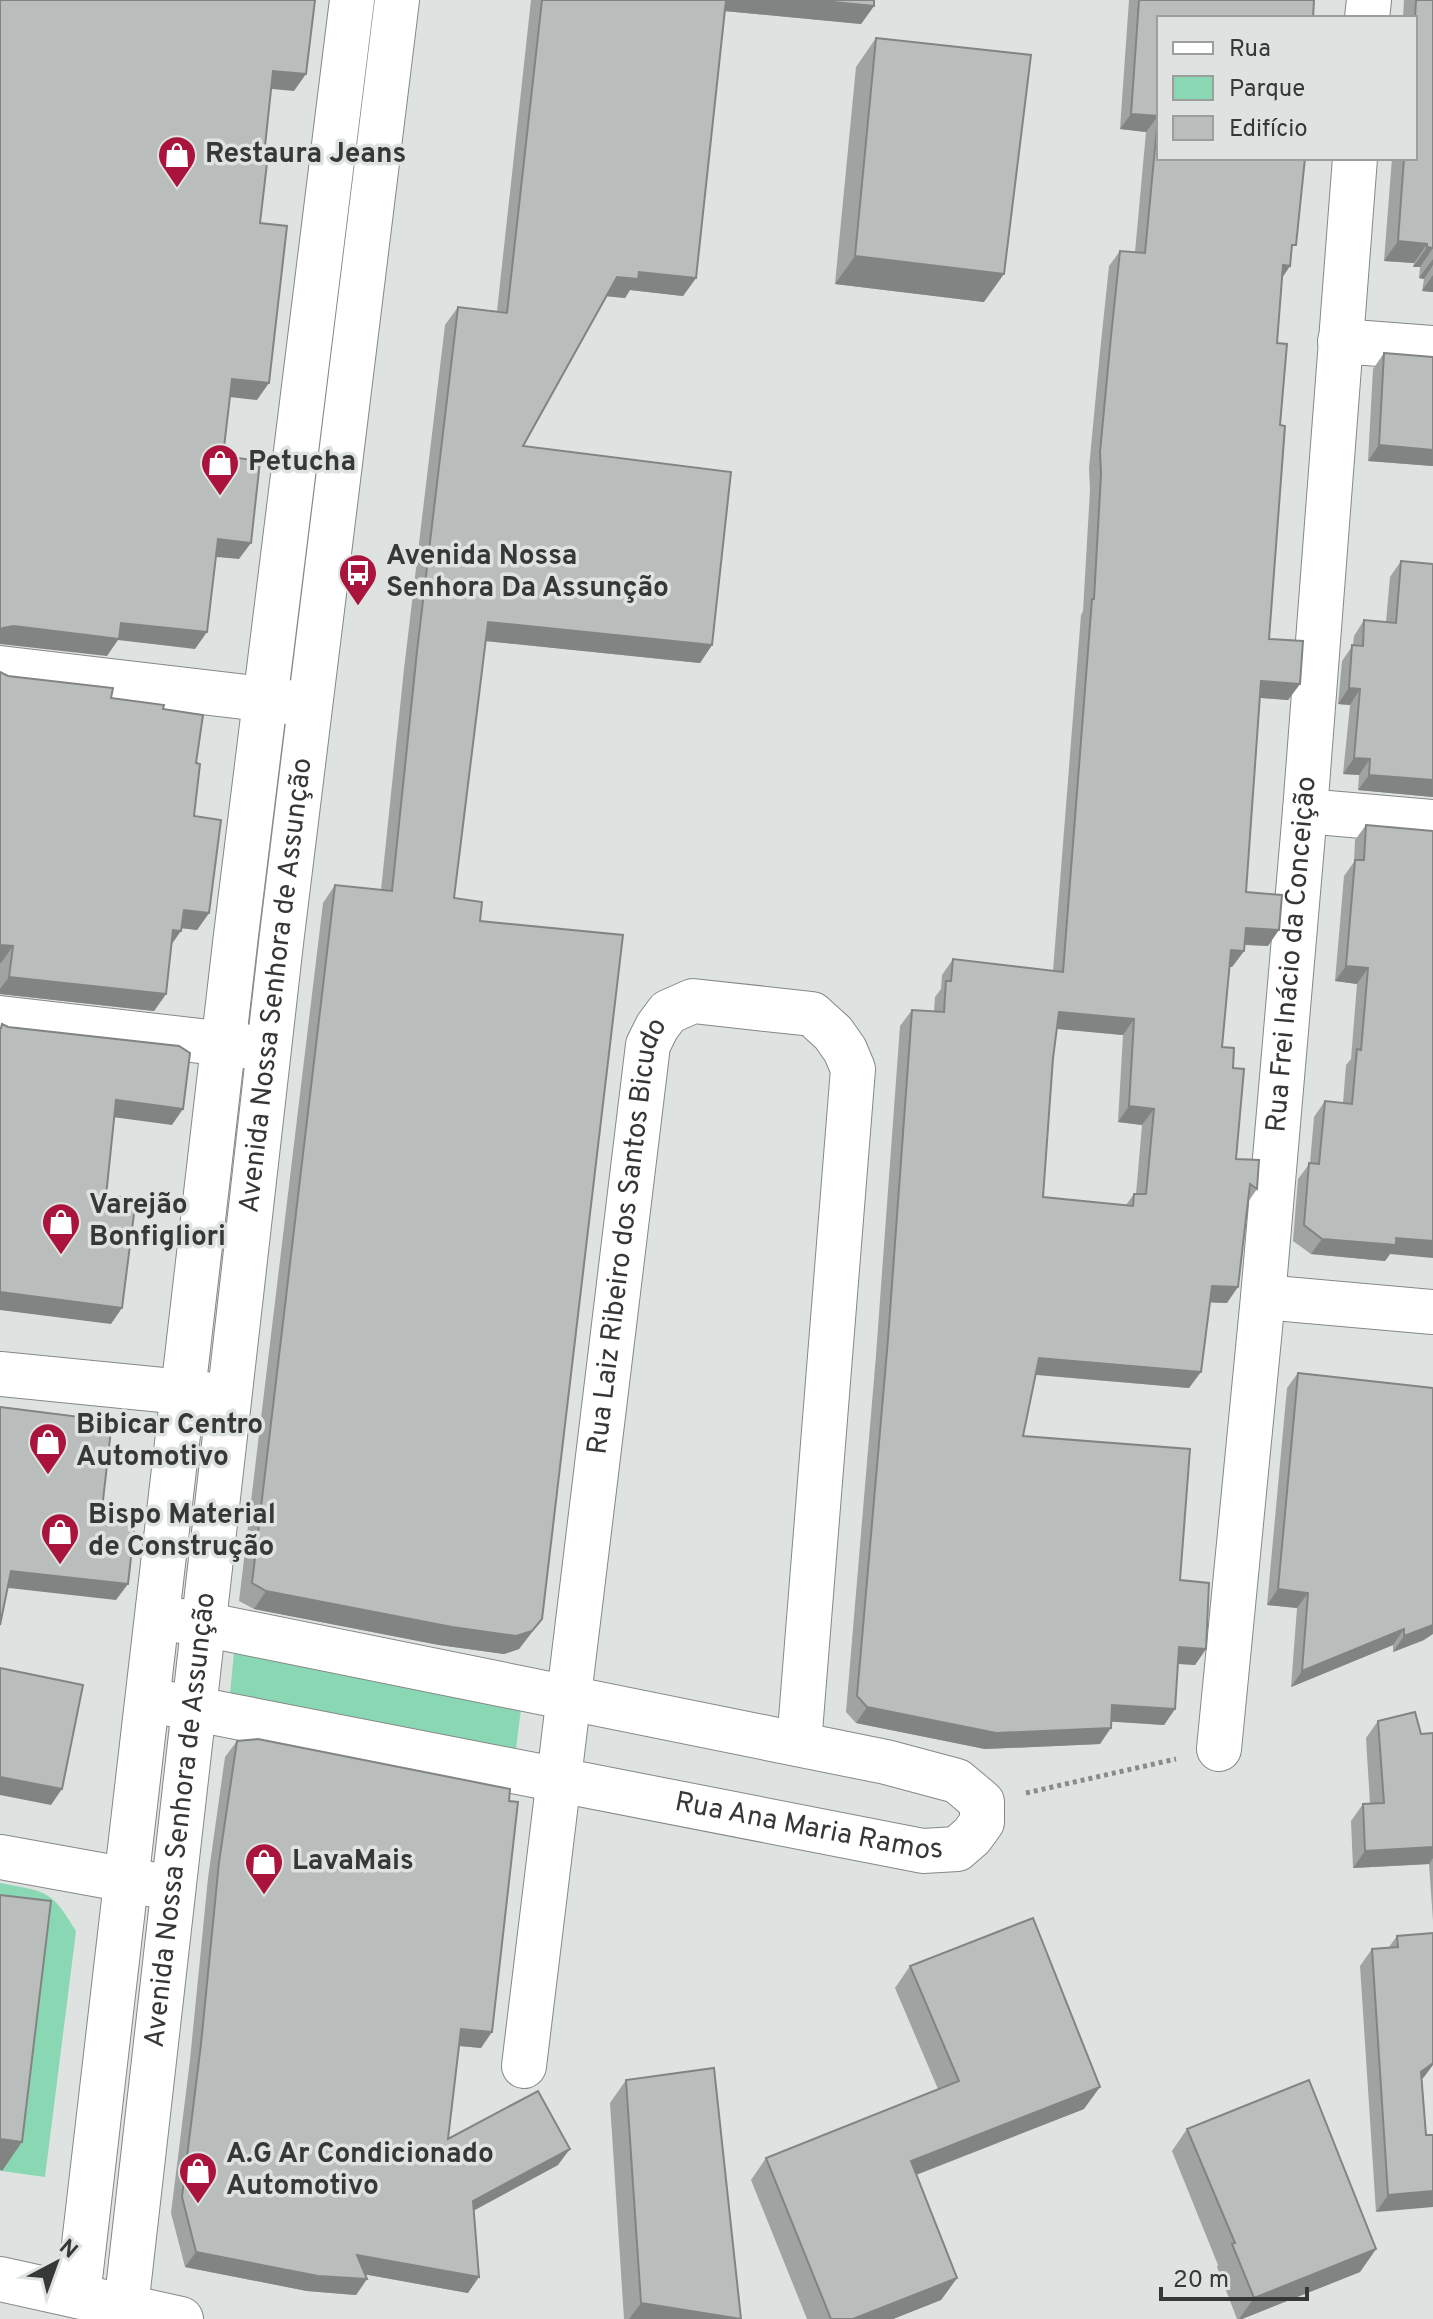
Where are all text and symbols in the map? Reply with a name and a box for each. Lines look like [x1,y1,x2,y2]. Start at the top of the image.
legend [1157,16,1417,160]
text: Rua [1229,35,1271,65]
text: Parque [1229,75,1305,105]
text: Edifício [1229,115,1308,145]
shop icon: Restaura Jeans [156,134,198,189]
place label: Restaura Jeans [205,137,406,173]
shop icon: Petucha [199,442,241,497]
place label: Petucha [248,445,356,481]
place label: Avenida Nossa Senhora Da Assunção [386,539,669,607]
bus stop icon: Avenida Nossa Senhora Da Assunção [337,552,379,607]
street label: Avenida Nossa Senhora de Assunção [232,756,322,1215]
street label: Rua Frei Inácio da Conceição [1259,775,1326,1134]
street label: Rua Laiz Ribeiro dos Santos Bicudo [580,1012,676,1457]
place label: Varejão Bonfigliori [89,1188,226,1256]
shop icon: Varejão Bonfigliori [40,1201,82,1256]
place label: Bibicar Centro Automotivo [76,1408,263,1476]
shop icon: Bibicar Centro Automotivo [27,1421,69,1476]
place label: Bispo Material de Construção [88,1498,276,1566]
shop icon: Bispo Material de Construção [39,1511,81,1566]
street label: Avenida Nossa Senhora de Assunção [138,1591,225,2050]
street label: Rua Ana Maria Ramos [672,1785,944,1870]
shop icon: LavaMais [243,1841,285,1896]
place label: LavaMais [292,1844,414,1880]
place label: A.G Ar Condicionado Automotivo [226,2137,494,2205]
shop icon: A.G Ar Condicionado Automotivo [177,2150,219,2205]
north arrow [16,2223,96,2303]
text: N [53,2234,82,2265]
scale bar [1161,2251,1307,2301]
text: 20 m [1173,2266,1229,2296]

